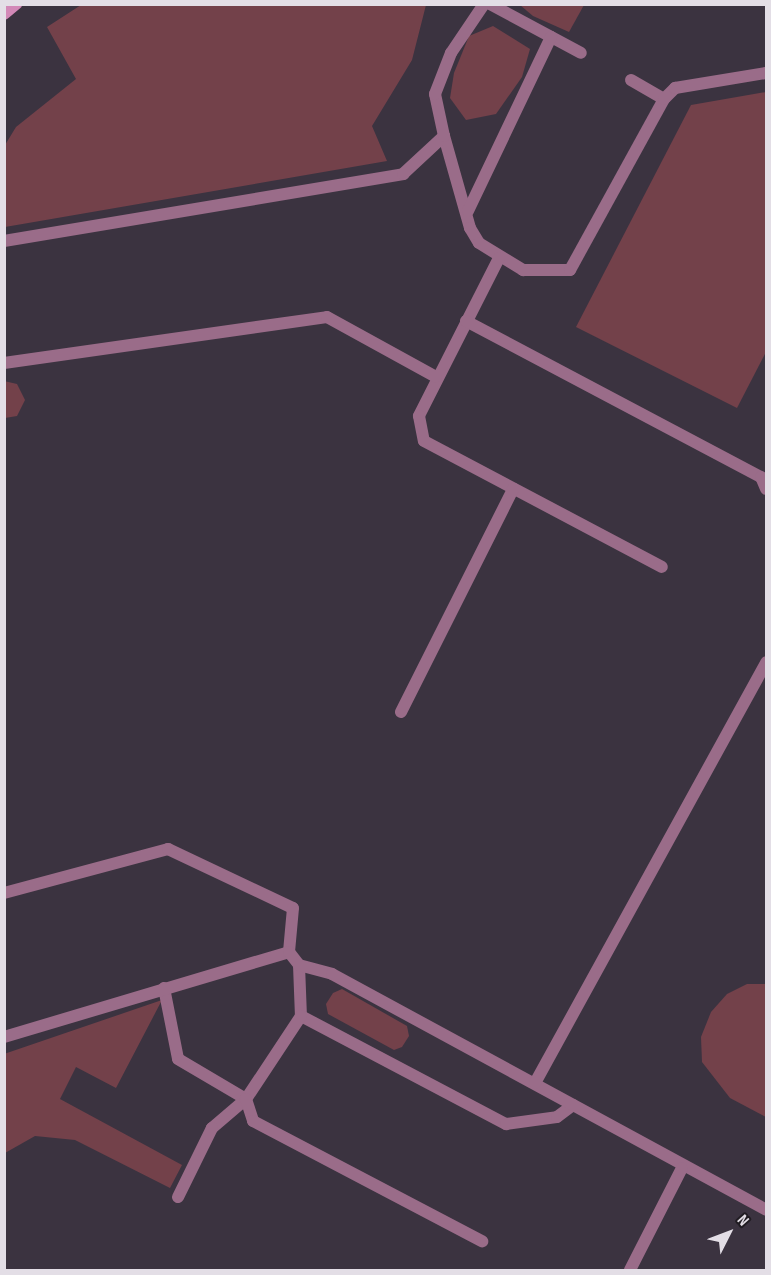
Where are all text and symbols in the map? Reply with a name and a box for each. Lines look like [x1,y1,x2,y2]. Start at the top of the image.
north arrow [699,1203,759,1263]
text: N [733,1211,753,1230]

